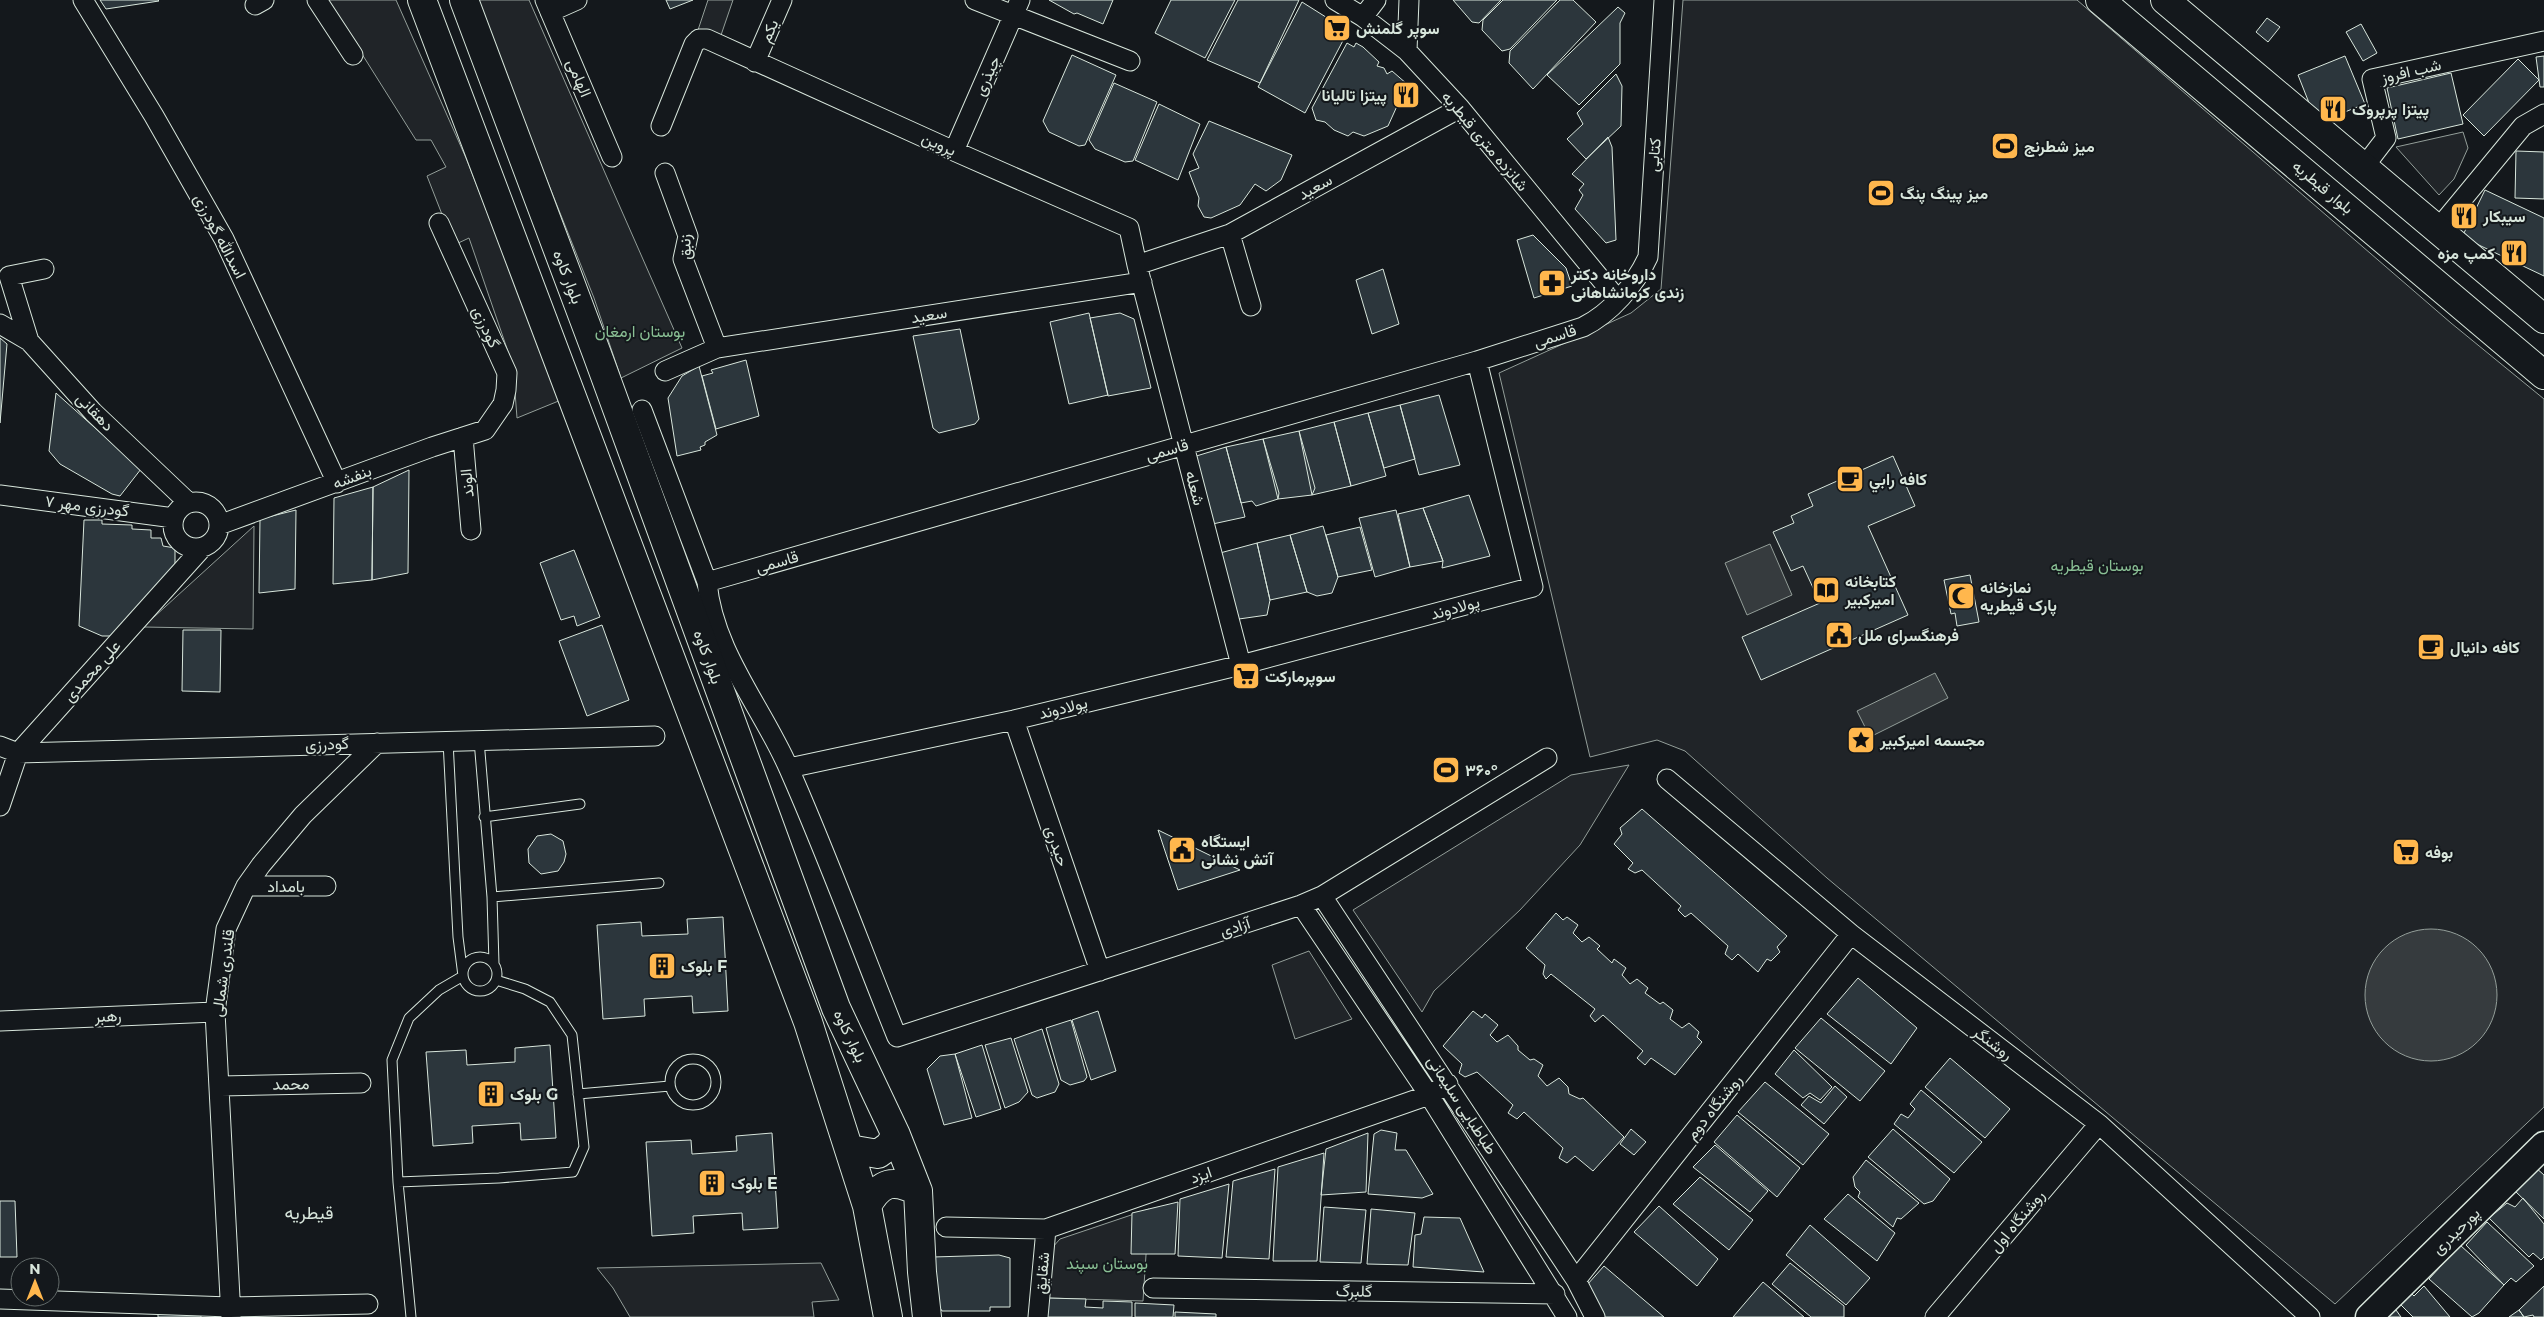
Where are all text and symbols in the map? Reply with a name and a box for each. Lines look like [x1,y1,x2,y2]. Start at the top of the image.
supermarket icon: سوپر گلمنش [1322,13,1352,43]
street label: یکم [756,17,783,46]
place label: سوپر گلمنش [1356,19,1440,40]
street label: چیذری [970,53,1006,100]
street label: شب افروز [2378,55,2443,88]
street label: الهامی [562,56,596,100]
restaurant icon: پیتزا تالیانا [1391,80,1421,110]
place label: پیتزا تالیانا [1321,86,1387,107]
street label: شانزده متری قیطریه [1437,87,1532,196]
restaurant icon: پیتزا پرپروک [2318,94,2348,124]
place label: پیتزا پرپروک [2352,100,2429,121]
street label: پروین [918,128,959,162]
sports icon: میز شطرنج [1990,131,2020,161]
street label: کتابی [1643,137,1666,173]
place label: میز شطرنج [2024,137,2095,158]
street label: بلوار قیطریه [2288,156,2357,219]
street label: سعید [1295,170,1335,204]
sports icon: میز پینگ پنگ [1866,178,1896,208]
place label: میز پینگ پنگ [1900,184,1989,205]
street label: اسدالله گودرزی [189,190,250,282]
restaurant icon: سیبکار [2449,201,2479,231]
place label: سیبکار [2482,207,2526,227]
street label: زنبق [675,234,696,260]
restaurant icon: کمپ مزه [2499,238,2529,268]
place label: کمپ مزه [2437,244,2495,265]
street label: بلوار کاوه [548,247,587,307]
place label: داروخانه دکتر زندی کرمانشاهانی [1570,265,1684,303]
pharmacy icon: داروخانه دکتر زندی کرمانشاهانی [1537,268,1567,298]
street label: گودرزی [467,303,504,351]
street label: سعید [910,303,948,327]
street label: قاسمی [1531,320,1579,353]
park label: بوستان ارمغان [595,322,685,342]
street label: دهقانی [72,389,118,436]
street label: قاسمی [1143,435,1191,466]
street label: بنفشه [330,461,374,493]
cafe icon: كافه رابي [1835,464,1865,494]
street label: الوند [456,468,479,498]
street label: شعله [1181,469,1209,507]
place label: كافه رابي [1869,470,1927,493]
street label: گودرزی مهر ۷ [44,491,130,522]
street label: قاسمی [753,547,801,578]
park label: بوستان قیطریه [2050,556,2144,576]
place label: کتابخانه امیرکبیر [1844,572,1896,610]
library icon: کتابخانه امیرکبیر [1811,575,1841,605]
place label: نمازخانه پارک قیطریه [1980,578,2057,617]
mosque icon: نمازخانه پارک قیطریه [1946,581,1976,611]
street label: پولادوند [1428,592,1482,626]
public building icon: فرهنگسرای ملل [1824,620,1854,650]
place label: فرهنگسرای ملل [1858,626,1959,646]
street label: بلوار کاوه [689,627,727,687]
cafe icon: کافه دانیال [2416,632,2446,662]
street label: علی محمدی [59,636,125,706]
place label: کافه دانیال [2450,638,2520,657]
supermarket icon: سوپرمارکت [1231,661,1261,691]
place label: سوپرمارکت [1265,667,1336,688]
street label: پولادوند [1036,693,1090,725]
place icon: مجسمه امیرکبیر [1846,725,1876,755]
place label: مجسمه امیرکبیر [1879,731,1985,751]
street label: گودرزی [305,734,349,755]
sports icon: ۳۶۰° [1431,755,1461,785]
place label: ۳۶۰° [1465,761,1498,780]
street label: حیدری [1040,823,1073,869]
place label: ایستگاه آتش نشانی [1201,832,1275,869]
public building icon: ایستگاه آتش نشانی [1167,835,1197,865]
supermarket icon: بوفه [2391,837,2421,867]
place label: بوفه [2425,843,2453,863]
street label: بامداد [267,877,305,896]
street label: آزادی [1217,913,1254,942]
street label: قلندری شمالی [207,928,240,1018]
building icon: بلوک F [647,951,677,981]
place label: بلوک F [681,957,727,977]
street label: رهبر [93,1006,122,1027]
street label: بلوار کاوه [829,1007,870,1066]
street label: روشنگر [1968,1021,2017,1065]
street label: طباطبایی سلیمانی [1422,1052,1501,1158]
street label: روشنگاه دوم [1682,1070,1747,1144]
street label: محمد [272,1074,310,1094]
building icon: بلوک G [476,1079,506,1109]
place label: بلوک G [510,1085,558,1105]
street label: ایزد [1188,1162,1215,1188]
building icon: بلوک E [697,1168,727,1198]
place label: بلوک E [731,1174,778,1194]
street label: روشنگاه اول [1985,1186,2049,1257]
district label: قیطریه [285,1202,333,1224]
street label: پورحیدری [2428,1204,2485,1260]
street label: شقایق [1031,1251,1054,1295]
park label: بوستان سپند [1066,1254,1148,1275]
north arrow [10,1257,60,1307]
text: N [29,1260,41,1278]
street label: گلبرگ [1336,1281,1372,1302]

